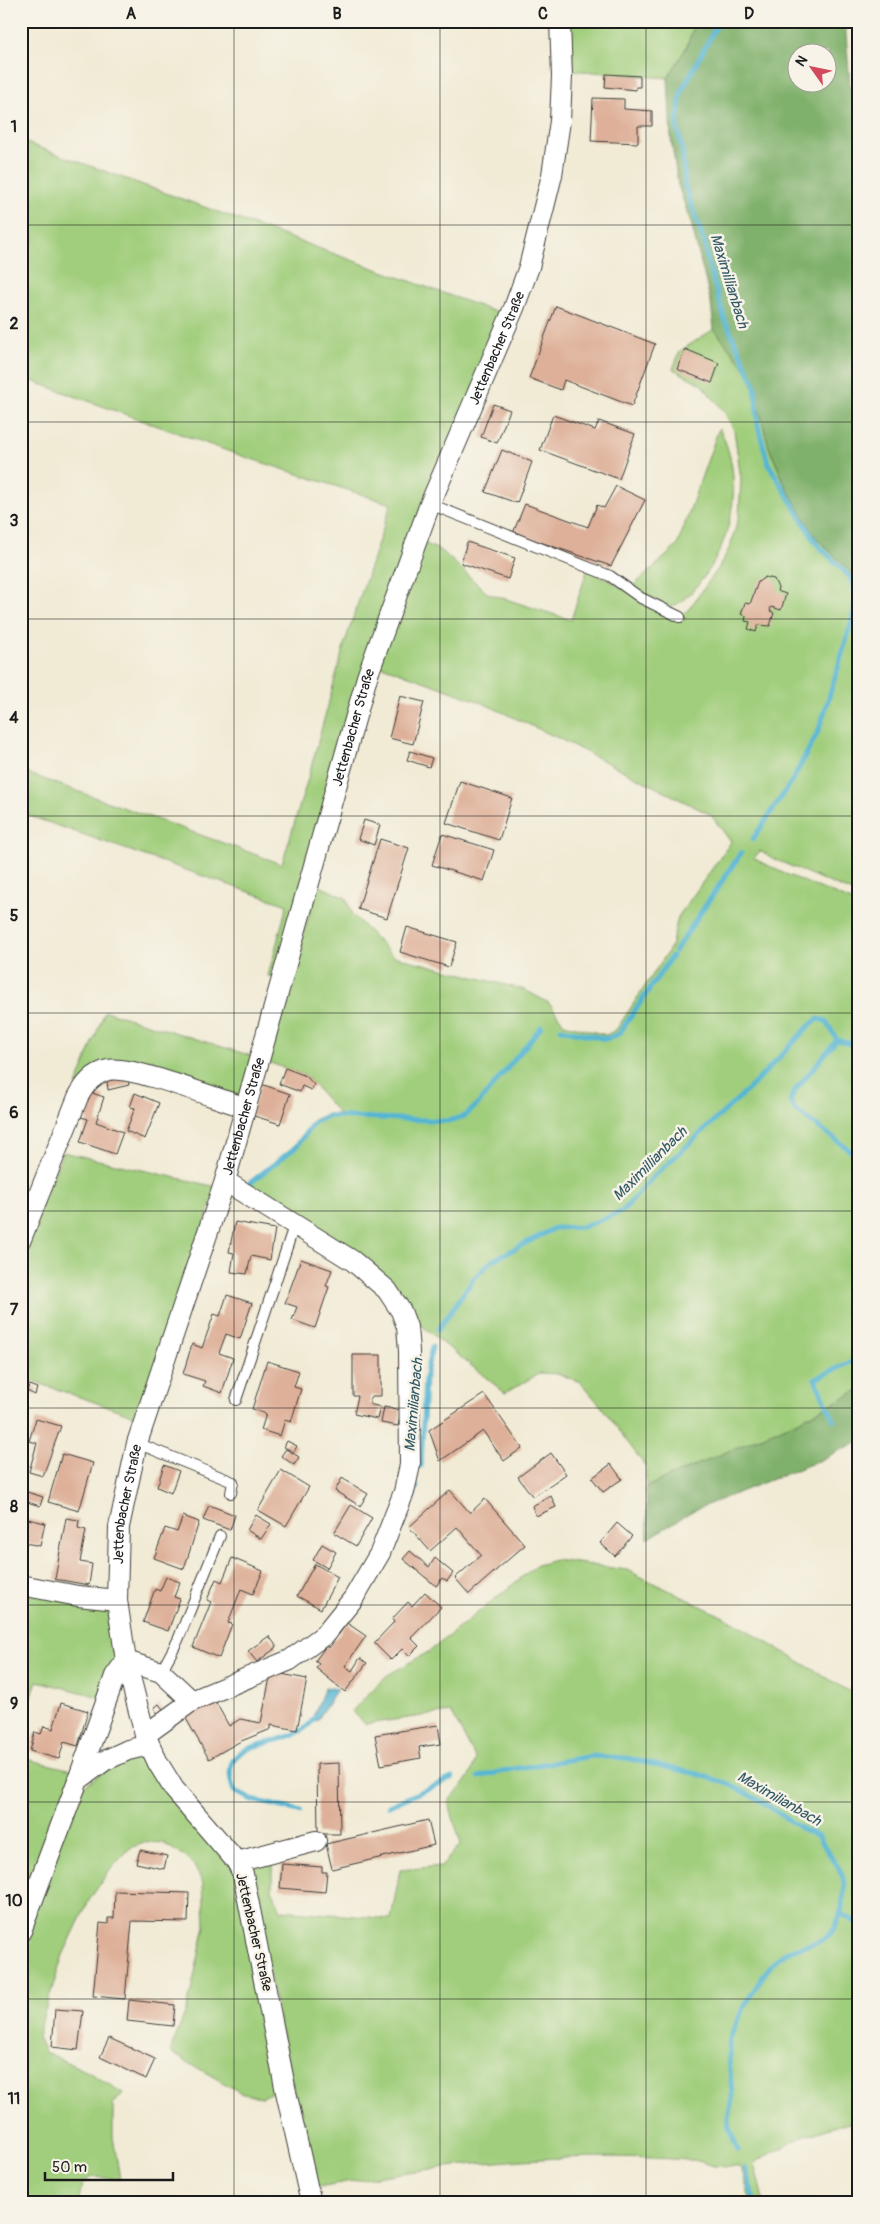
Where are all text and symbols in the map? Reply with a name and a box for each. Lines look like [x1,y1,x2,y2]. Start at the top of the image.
text: A [126,4,137,24]
text: B [332,4,342,24]
text: C [538,4,548,24]
text: D [744,4,754,24]
north arrow [788,42,838,92]
text: N [792,53,811,70]
text: 1 [11,117,17,137]
water label: Maximillianbach [706,232,753,331]
street label: Jettenbacher Straße [465,289,528,407]
text: 2 [10,314,19,334]
text: 3 [10,511,19,531]
street label: Jettenbacher Straße [328,666,378,788]
text: 4 [9,708,19,728]
text: 5 [10,906,19,926]
street label: Jettenbacher Straße [219,1055,268,1177]
text: 6 [9,1103,19,1123]
water label: Maximillianbach [609,1122,692,1205]
text: 7 [10,1300,19,1320]
water label: Maximilianbach [400,1356,428,1453]
street label: Jettenbacher Straße [109,1443,145,1564]
text: 8 [10,1497,18,1517]
text: 9 [10,1694,18,1714]
water label: Maximilianbach [734,1767,825,1831]
street label: Jettenbacher Straße [232,1871,276,1993]
text: 10 [5,1891,23,1911]
text: 11 [8,2089,20,2109]
scale bar [45,2149,172,2181]
text: 50 m [52,2158,87,2177]

